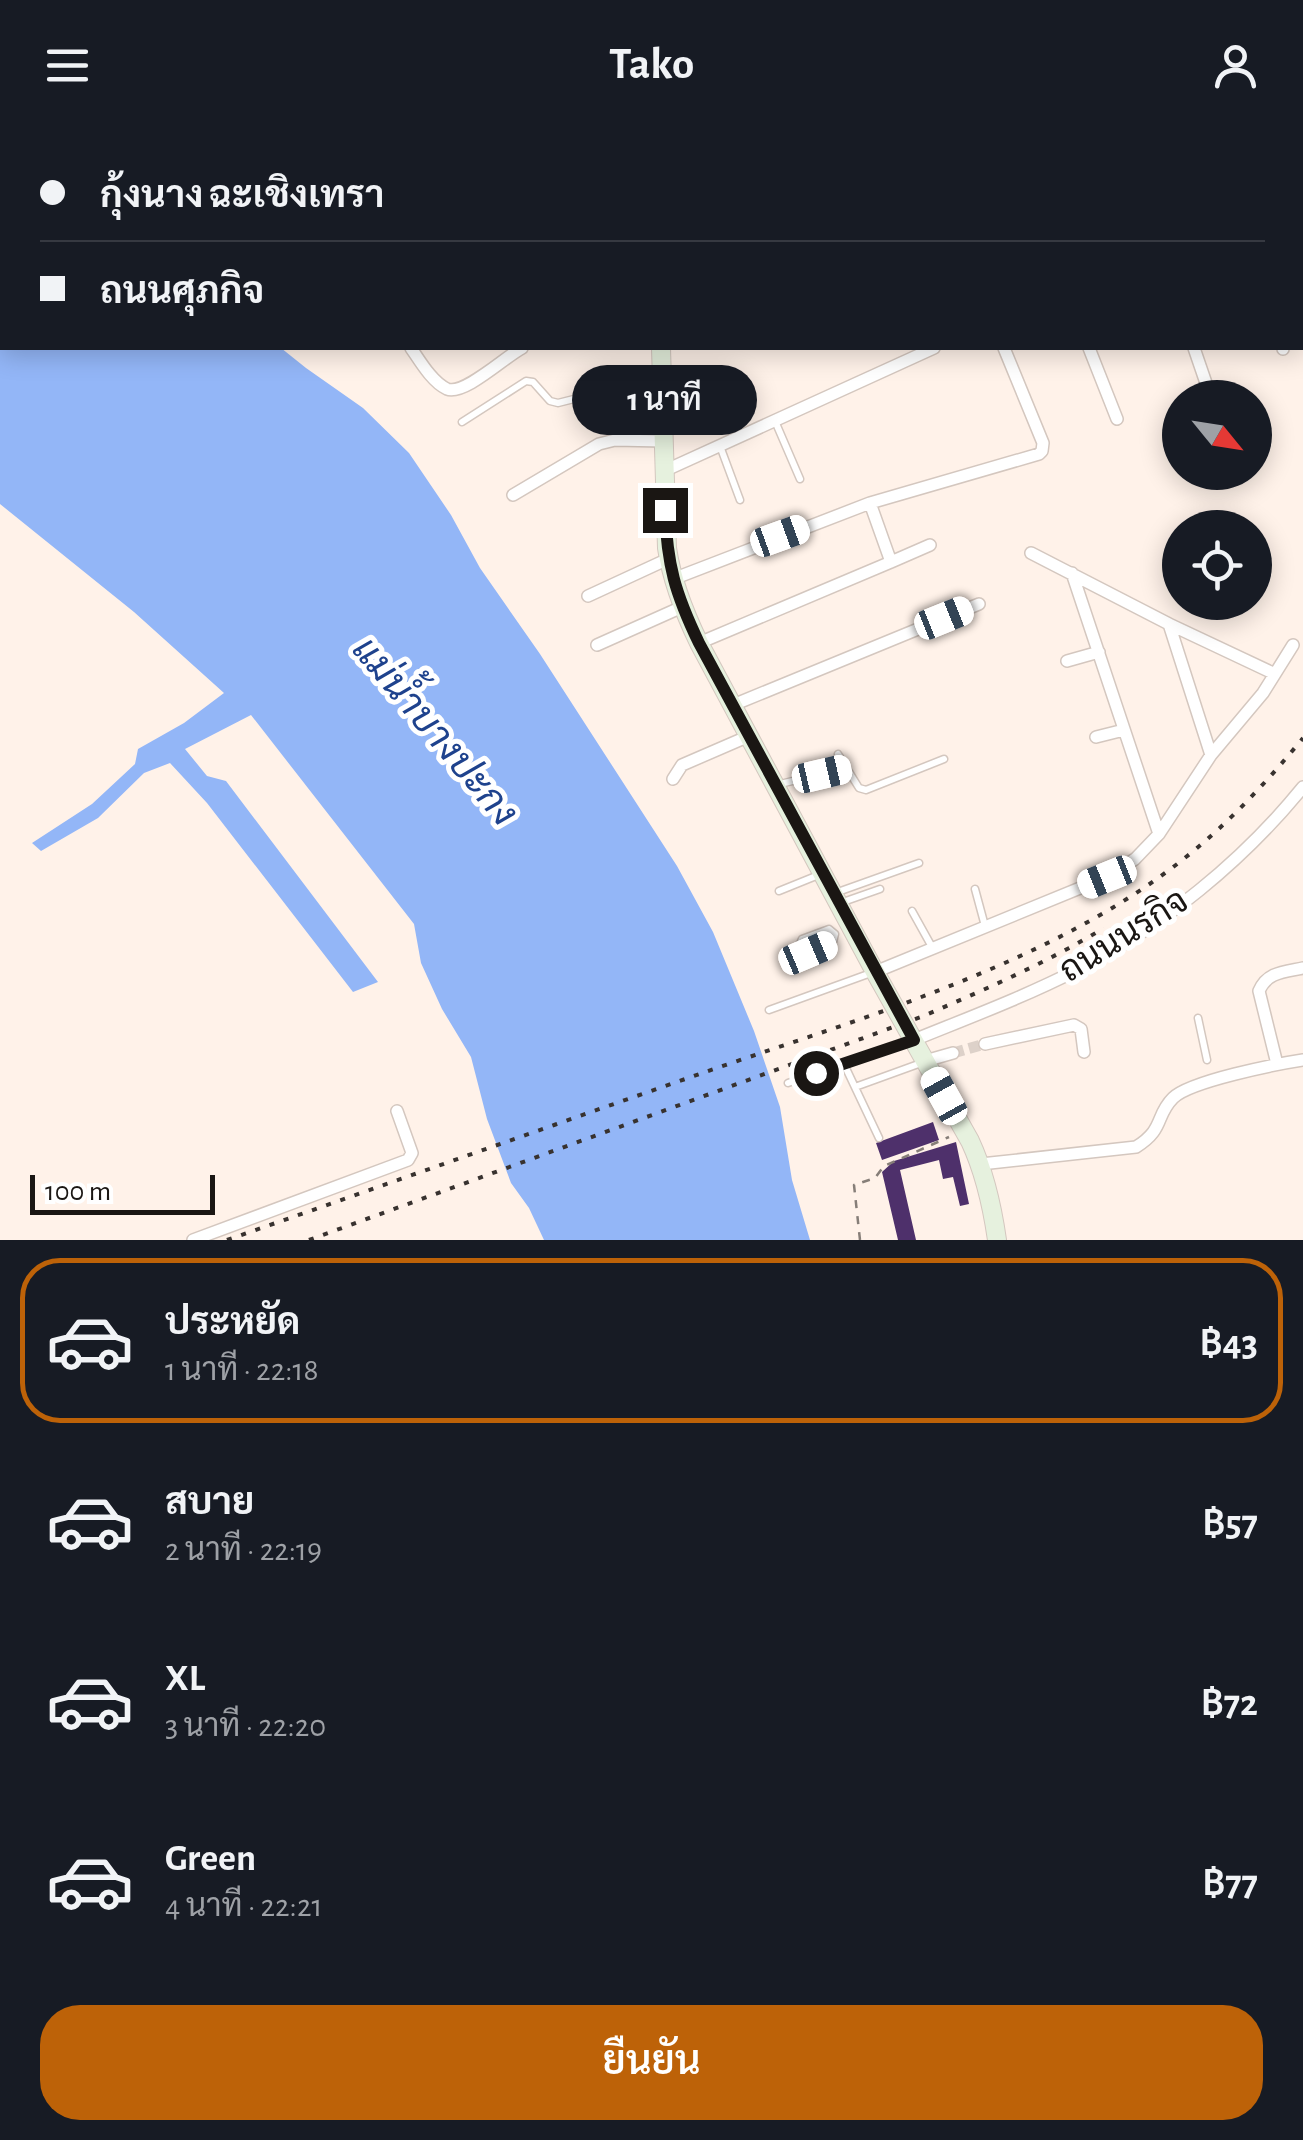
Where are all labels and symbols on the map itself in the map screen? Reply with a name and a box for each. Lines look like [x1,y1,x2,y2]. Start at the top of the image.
callout: 1 นาที [572,365,758,435]
north arrow [1162,380,1272,490]
route end [643,488,688,533]
car [747,512,813,560]
car [911,593,977,643]
water label: แม่น้ำบางปะกง [345,621,535,833]
car [789,753,855,795]
car [1074,852,1140,902]
street label: ถนนนรกิจ [1052,880,1194,989]
car [775,927,841,979]
route start [794,1051,839,1096]
car [916,1062,972,1130]
scale bar [30,1170,215,1214]

